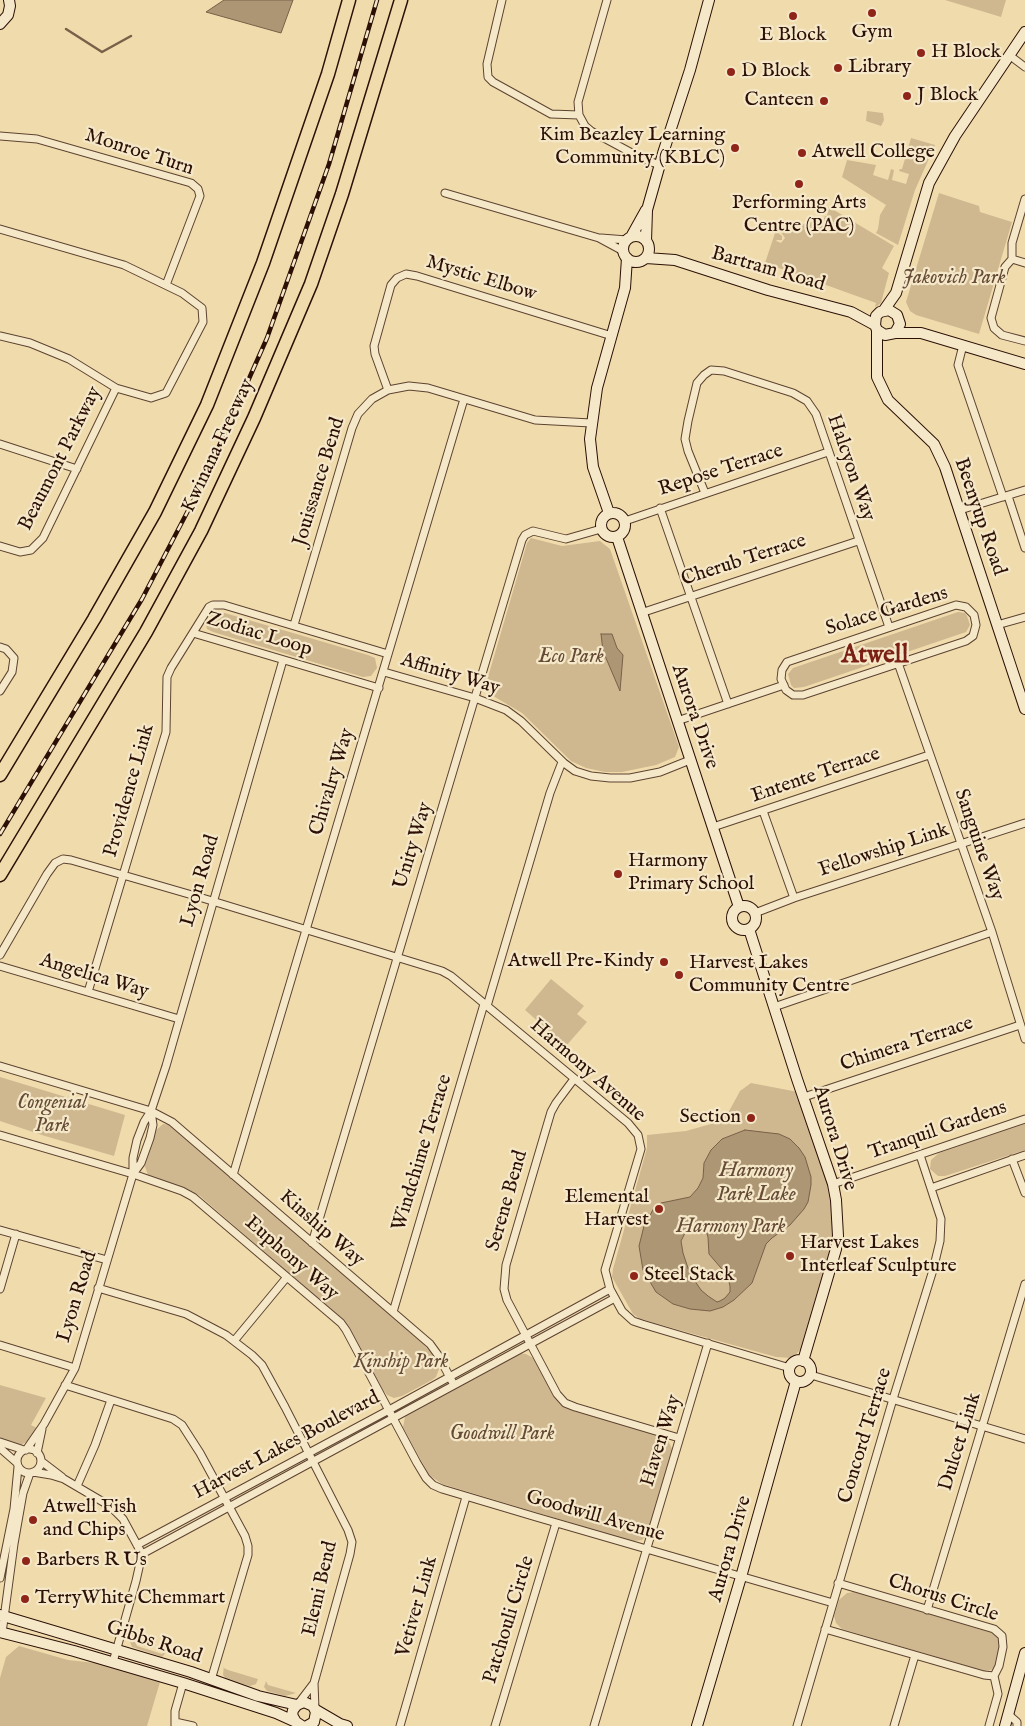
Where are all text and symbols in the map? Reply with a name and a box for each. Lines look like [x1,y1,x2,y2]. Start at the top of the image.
marker: Gym [866,7,878,19]
marker: E Block [787,10,799,22]
place label: Gym [851,21,893,45]
place label: E Block [760,24,826,48]
place label: H Block [931,41,1001,65]
marker: H Block [915,47,927,59]
place label: Library [848,56,911,80]
place label: D Block [741,60,810,84]
marker: Library [832,62,844,74]
marker: D Block [725,66,737,78]
place label: J Block [917,84,978,108]
place label: Canteen [745,89,814,113]
marker: J Block [901,90,913,102]
marker: Canteen [818,95,830,107]
street label: Monroe Turn [82,124,196,182]
place label: Kim Beazley Learning Community (KBLC) [539,124,725,171]
place label: Atwell College [812,141,935,165]
marker: Kim Beazley Learning Community (KBLC) [729,142,741,154]
marker: Atwell College [796,147,808,159]
marker: Performing Arts Centre (PAC) [793,178,805,190]
place label: Performing Arts Centre (PAC) [732,192,866,239]
street label: Bartram Road [708,242,828,298]
street label: Mystic Elbow [423,251,539,307]
park label: Jakovich Park [902,267,1006,291]
street label: Kwinana Freeway [177,375,261,517]
street label: Beaumont Parkway [14,383,108,535]
street label: Halcyon Way [821,412,879,524]
street label: Jouissance Bend [289,415,351,549]
street label: Repose Terrace [656,440,786,502]
street label: Beenyup Road [948,455,1010,579]
street label: Cherub Terrace [679,530,809,592]
street label: Solace Gardens [823,582,951,642]
street label: Zodiac Loop [203,608,315,662]
district label: Atwell [842,642,908,672]
park label: Eco Park [538,646,604,670]
street label: Affinity Way [398,649,502,701]
street label: Aurora Drive [665,662,723,772]
street label: Providence Link [100,722,160,860]
street label: Chivalry Way [305,726,361,838]
street label: Entente Terrace [748,743,884,809]
street label: Sanguine Way [948,786,1008,904]
street label: Unity Way [389,800,439,892]
street label: Fellowship Link [816,819,952,883]
street label: Lyon Road [176,832,226,930]
place label: Harmony Primary School [628,850,754,897]
marker: Harmony Primary School [612,868,624,880]
street label: Angelica Way [37,949,151,1005]
place label: Atwell Pre-Kindy [508,950,654,974]
place label: Harvest Lakes Community Centre [689,952,850,999]
marker: Atwell Pre-Kindy [658,956,670,968]
marker: Harvest Lakes Community Centre [673,969,685,981]
street label: Chimera Terrace [838,1012,976,1078]
street label: Harmony Avenue [524,1014,650,1128]
street label: Windchime Terrace [388,1072,458,1234]
street label: Aurora Drive [807,1082,861,1194]
park label: Congenial Park [17,1092,87,1139]
street label: Tranquil Gardens [866,1096,1010,1166]
place label: Section [680,1106,741,1130]
marker: Section [745,1112,757,1124]
street label: Serene Bend [482,1148,534,1254]
water label: Harmony Park Lake [716,1159,796,1209]
street label: Kinship Way [274,1186,368,1272]
place label: Elemental Harvest [564,1186,649,1233]
marker: Elemental Harvest [653,1203,665,1215]
street label: Euphony Way [239,1212,343,1306]
park label: Harmony Park [676,1216,786,1240]
place label: Harvest Lakes Interleaf Sculpture [800,1232,957,1279]
street label: Lyon Road [53,1248,103,1346]
marker: Harvest Lakes Interleaf Sculpture [784,1250,796,1262]
place label: Steel Stack [644,1264,734,1288]
marker: Steel Stack [628,1270,640,1282]
park label: Kinship Park [354,1351,448,1375]
street label: Concord Terrace [834,1365,898,1507]
street label: Harvest Lakes Boulevard [190,1387,384,1505]
street label: Dulcet Link [935,1390,987,1494]
street label: Haven Way [637,1392,687,1490]
park label: Goodwill Park [450,1423,554,1447]
street label: Goodwill Avenue [523,1486,667,1548]
street label: Aurora Drive [704,1493,758,1605]
place label: Atwell Fish and Chips [43,1496,137,1543]
marker: Atwell Fish and Chips [27,1514,39,1526]
street label: Elemi Bend [298,1539,344,1639]
place label: Barbers R Us [36,1549,147,1573]
street label: Patchouli Circle [479,1553,541,1687]
street label: Vetiver Link [392,1554,444,1660]
marker: Barbers R Us [20,1555,32,1567]
street label: Chorus Circle [885,1570,1001,1628]
place label: TerryWhite Chemmart [35,1587,225,1611]
marker: TerryWhite Chemmart [19,1593,31,1605]
street label: Gibbs Road [103,1616,205,1670]

